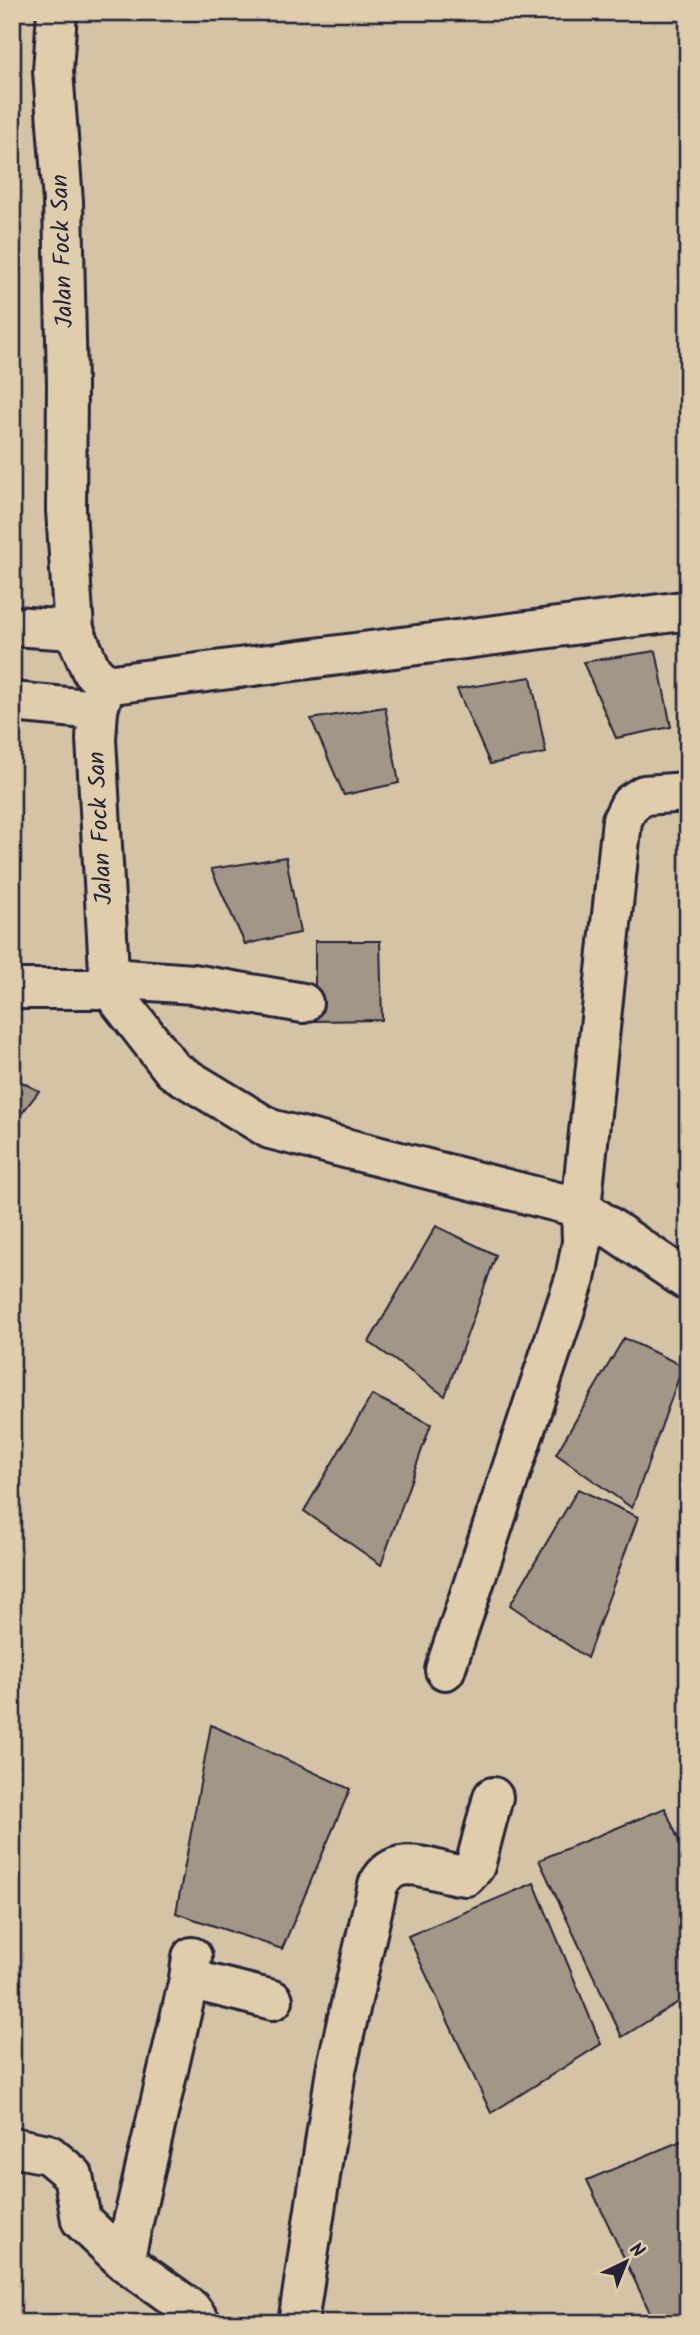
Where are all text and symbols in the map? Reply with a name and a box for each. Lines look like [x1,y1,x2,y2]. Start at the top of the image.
street label: Jalan Fock San [41,173,85,329]
street label: Jalan Fock San [78,750,124,906]
north arrow [592,2226,662,2296]
text: N [622,2236,651,2266]

